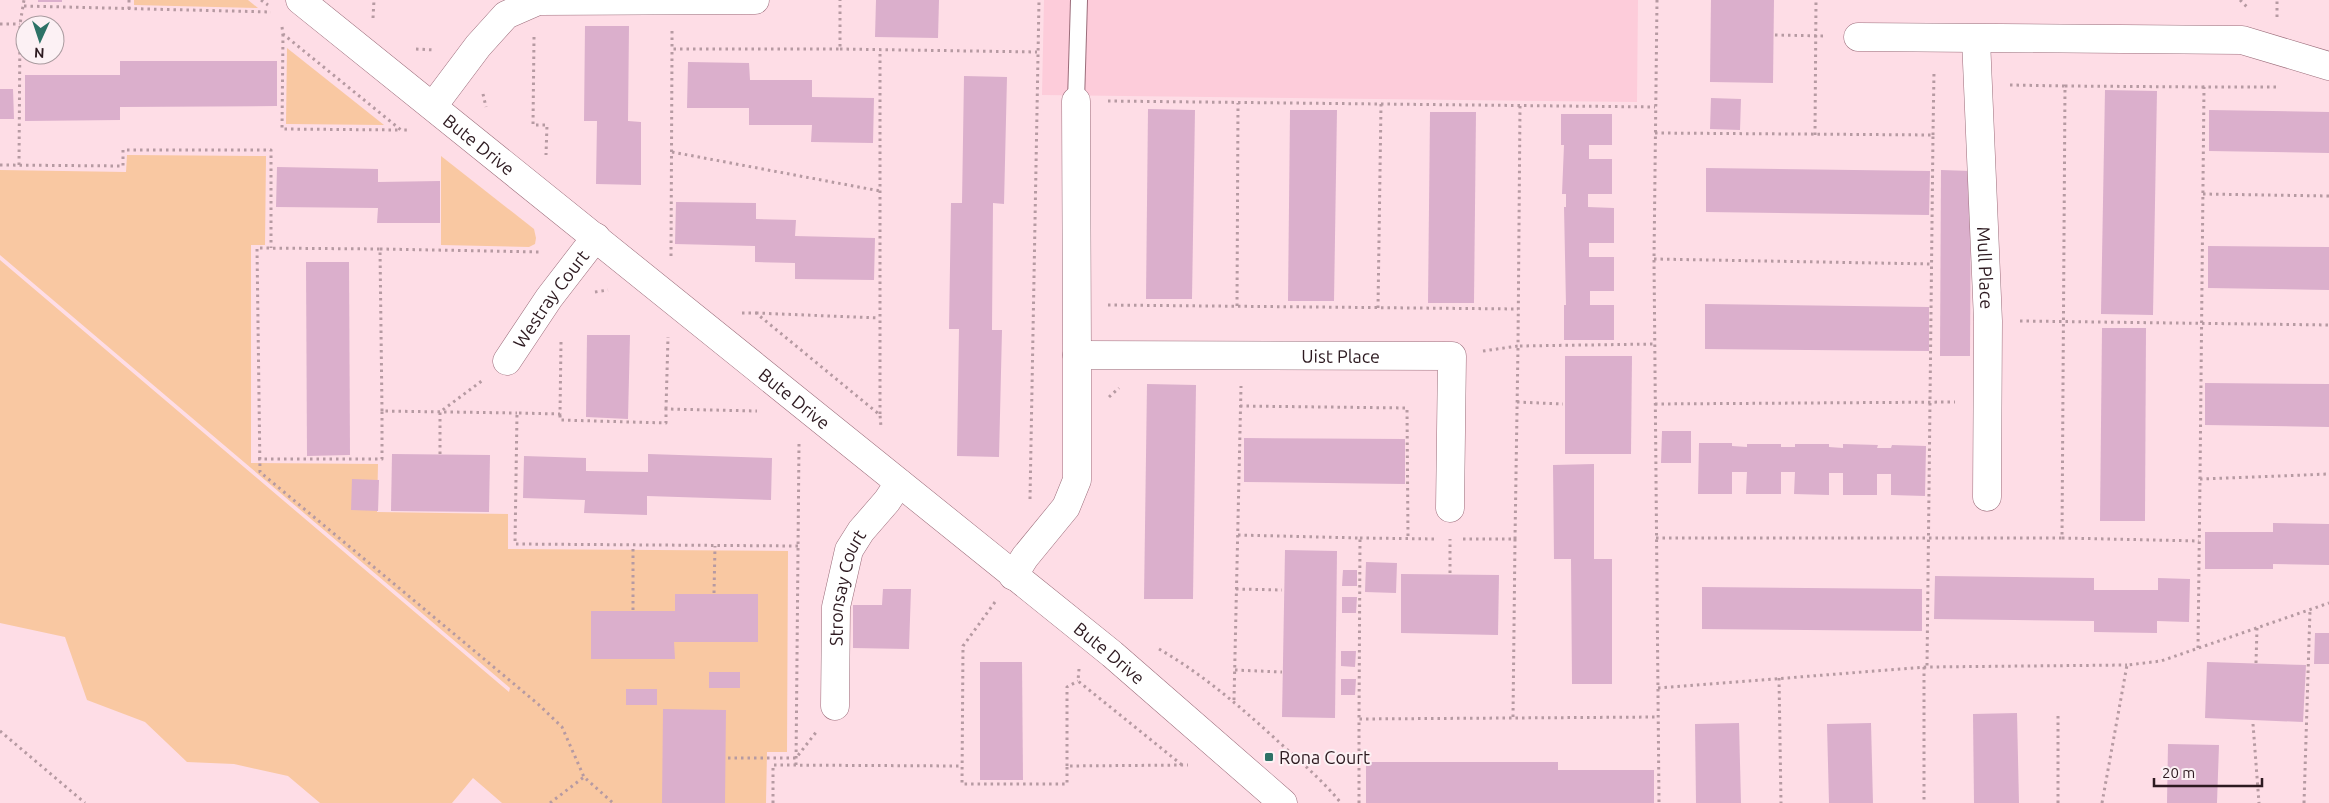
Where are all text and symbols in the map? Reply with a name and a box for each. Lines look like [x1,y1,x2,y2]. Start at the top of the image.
north arrow [15,15,65,65]
text: N [34,45,45,61]
street label: Bute Drive [440,110,519,179]
street label: Mull Place [1974,226,1997,309]
street label: Westray Court [509,246,592,351]
street label: Uist Place [1301,346,1380,366]
street label: Bute Drive [755,364,834,433]
street label: Stronsay Court [825,526,869,646]
street label: Bute Drive [1070,618,1149,688]
place label: Rona Court [1279,747,1370,767]
marker: Rona Court [1263,751,1275,763]
scale bar [2154,756,2262,788]
text: 20 m [2162,764,2195,781]

